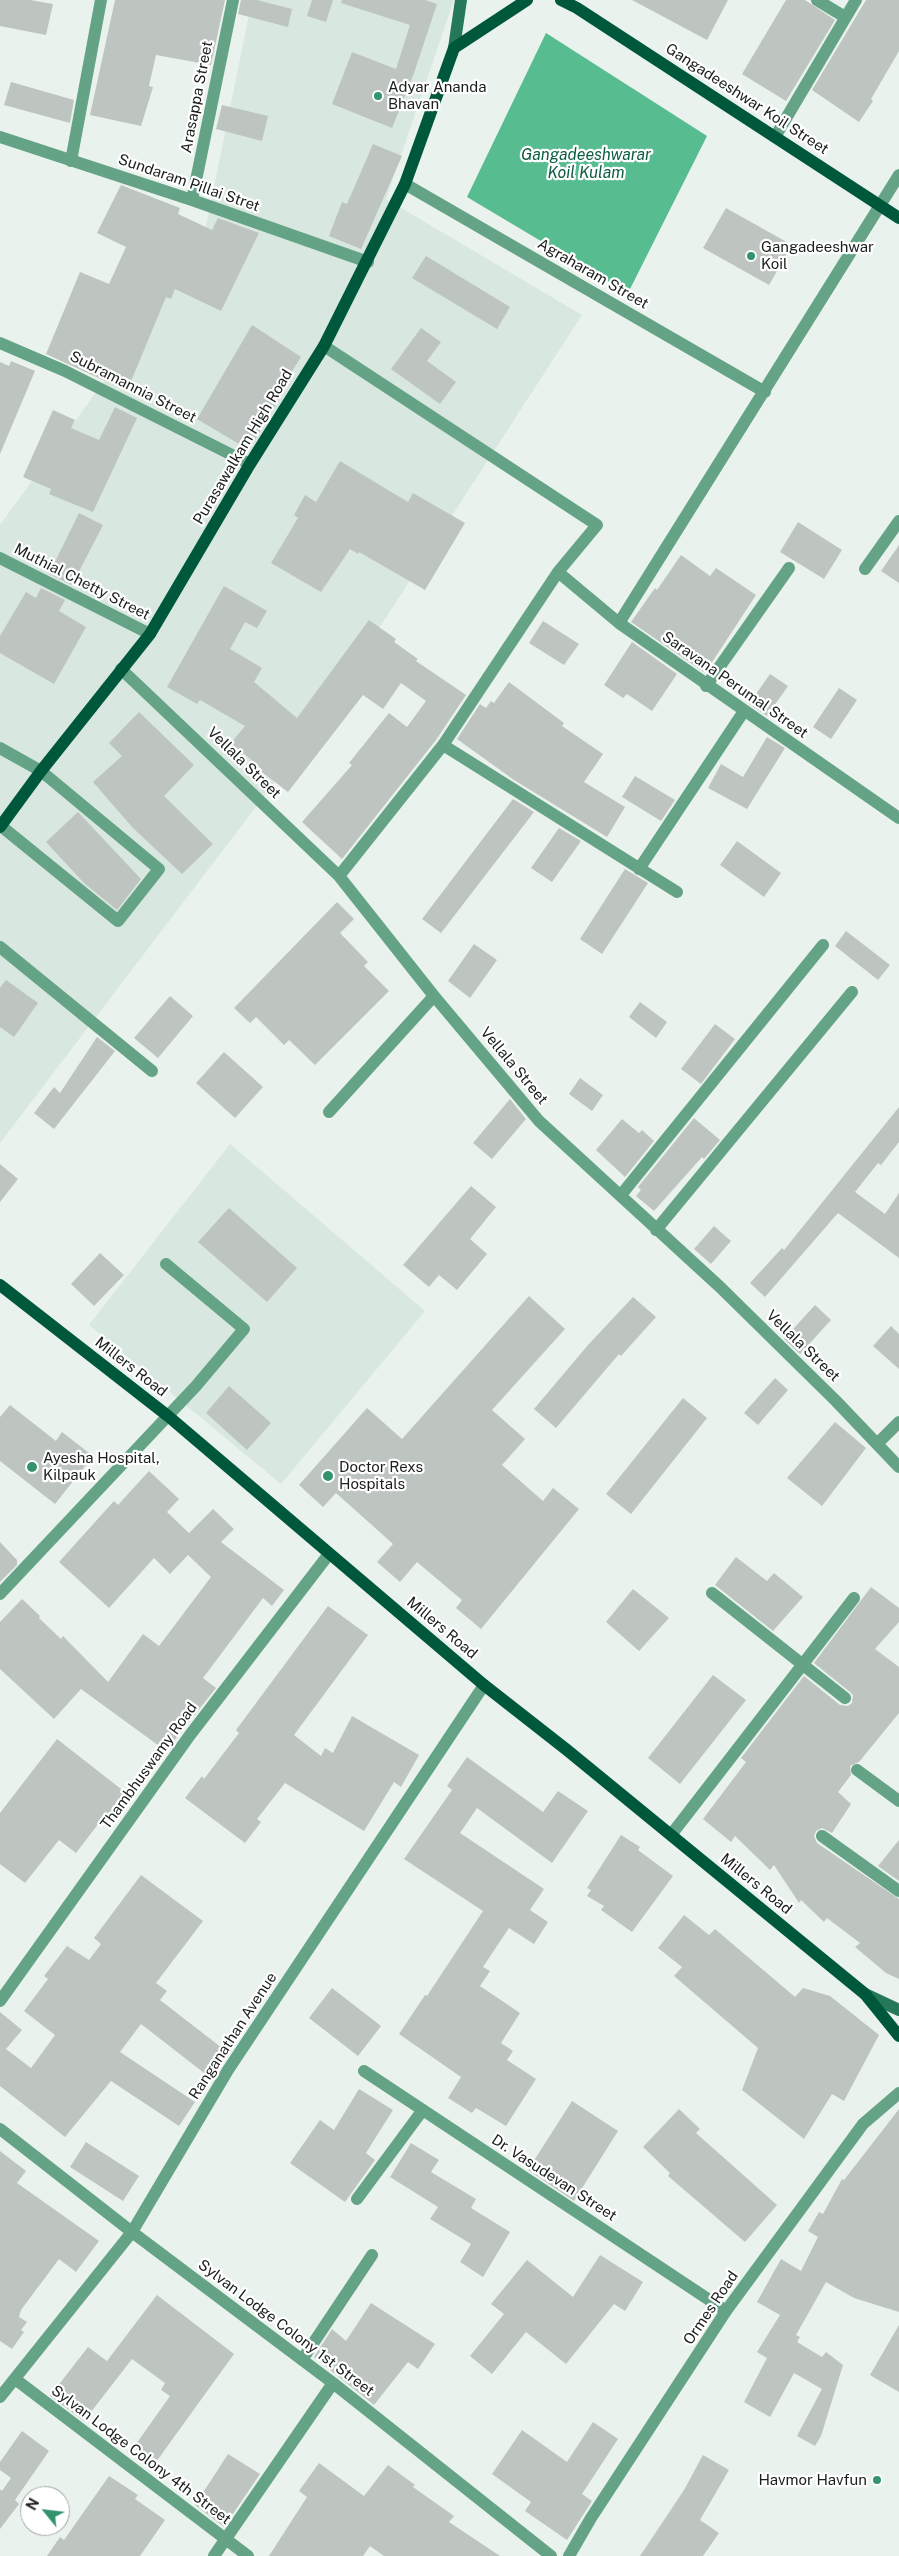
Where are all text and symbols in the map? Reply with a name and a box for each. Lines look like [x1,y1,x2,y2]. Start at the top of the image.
street label: Arasappa Street [177,39,217,155]
street label: Gangadeeshwar Koil Street [662,40,832,158]
place label: Adyar Ananda Bhavan [388,78,487,113]
marker: Adyar Ananda Bhavan [372,90,384,102]
water label: Gangadeeshwarar Koil Kulam [521,145,651,183]
street label: Sundaram Pillai Stret [116,150,262,216]
street label: Agraharam Street [534,235,652,313]
place label: Gangadeeshwar Koil [761,238,874,273]
marker: Gangadeeshwar Koil [745,250,757,262]
street label: Subramannia Street [67,347,199,427]
street label: Purasawalkam High Road [190,366,296,528]
street label: Muthial Chetty Street [11,540,153,624]
street label: Saravana Perumal Street [659,628,811,742]
street label: Vellala Street [204,723,284,803]
street label: Vellala Street [477,1024,551,1108]
street label: Vellala Street [763,1306,843,1386]
street label: Millers Road [91,1333,171,1401]
place label: Ayesha Hospital, Kilpauk [43,1449,160,1484]
place label: Doctor Rexs Hospitals [339,1458,423,1493]
marker: Ayesha Hospital, Kilpauk [25,1460,39,1474]
marker: Doctor Rexs Hospitals [321,1469,335,1483]
street label: Millers Road [403,1593,481,1663]
street label: Thambhuswamy Road [97,1699,201,1833]
street label: Millers Road [717,1850,795,1918]
street label: Ranganathan Avenue [185,1969,281,2103]
street label: Dr. Vasudevan Street [488,2131,620,2225]
street label: Sylvan Lodge Colony 1st Street [194,2256,378,2400]
street label: Ormes Road [680,2268,742,2348]
street label: Sylvan Lodge Colony 4th Street [48,2382,234,2528]
place label: Havmor Havfun [758,2471,867,2489]
marker: Havmor Havfun [871,2474,883,2486]
north arrow [20,2486,70,2536]
text: N [23,2496,42,2513]

